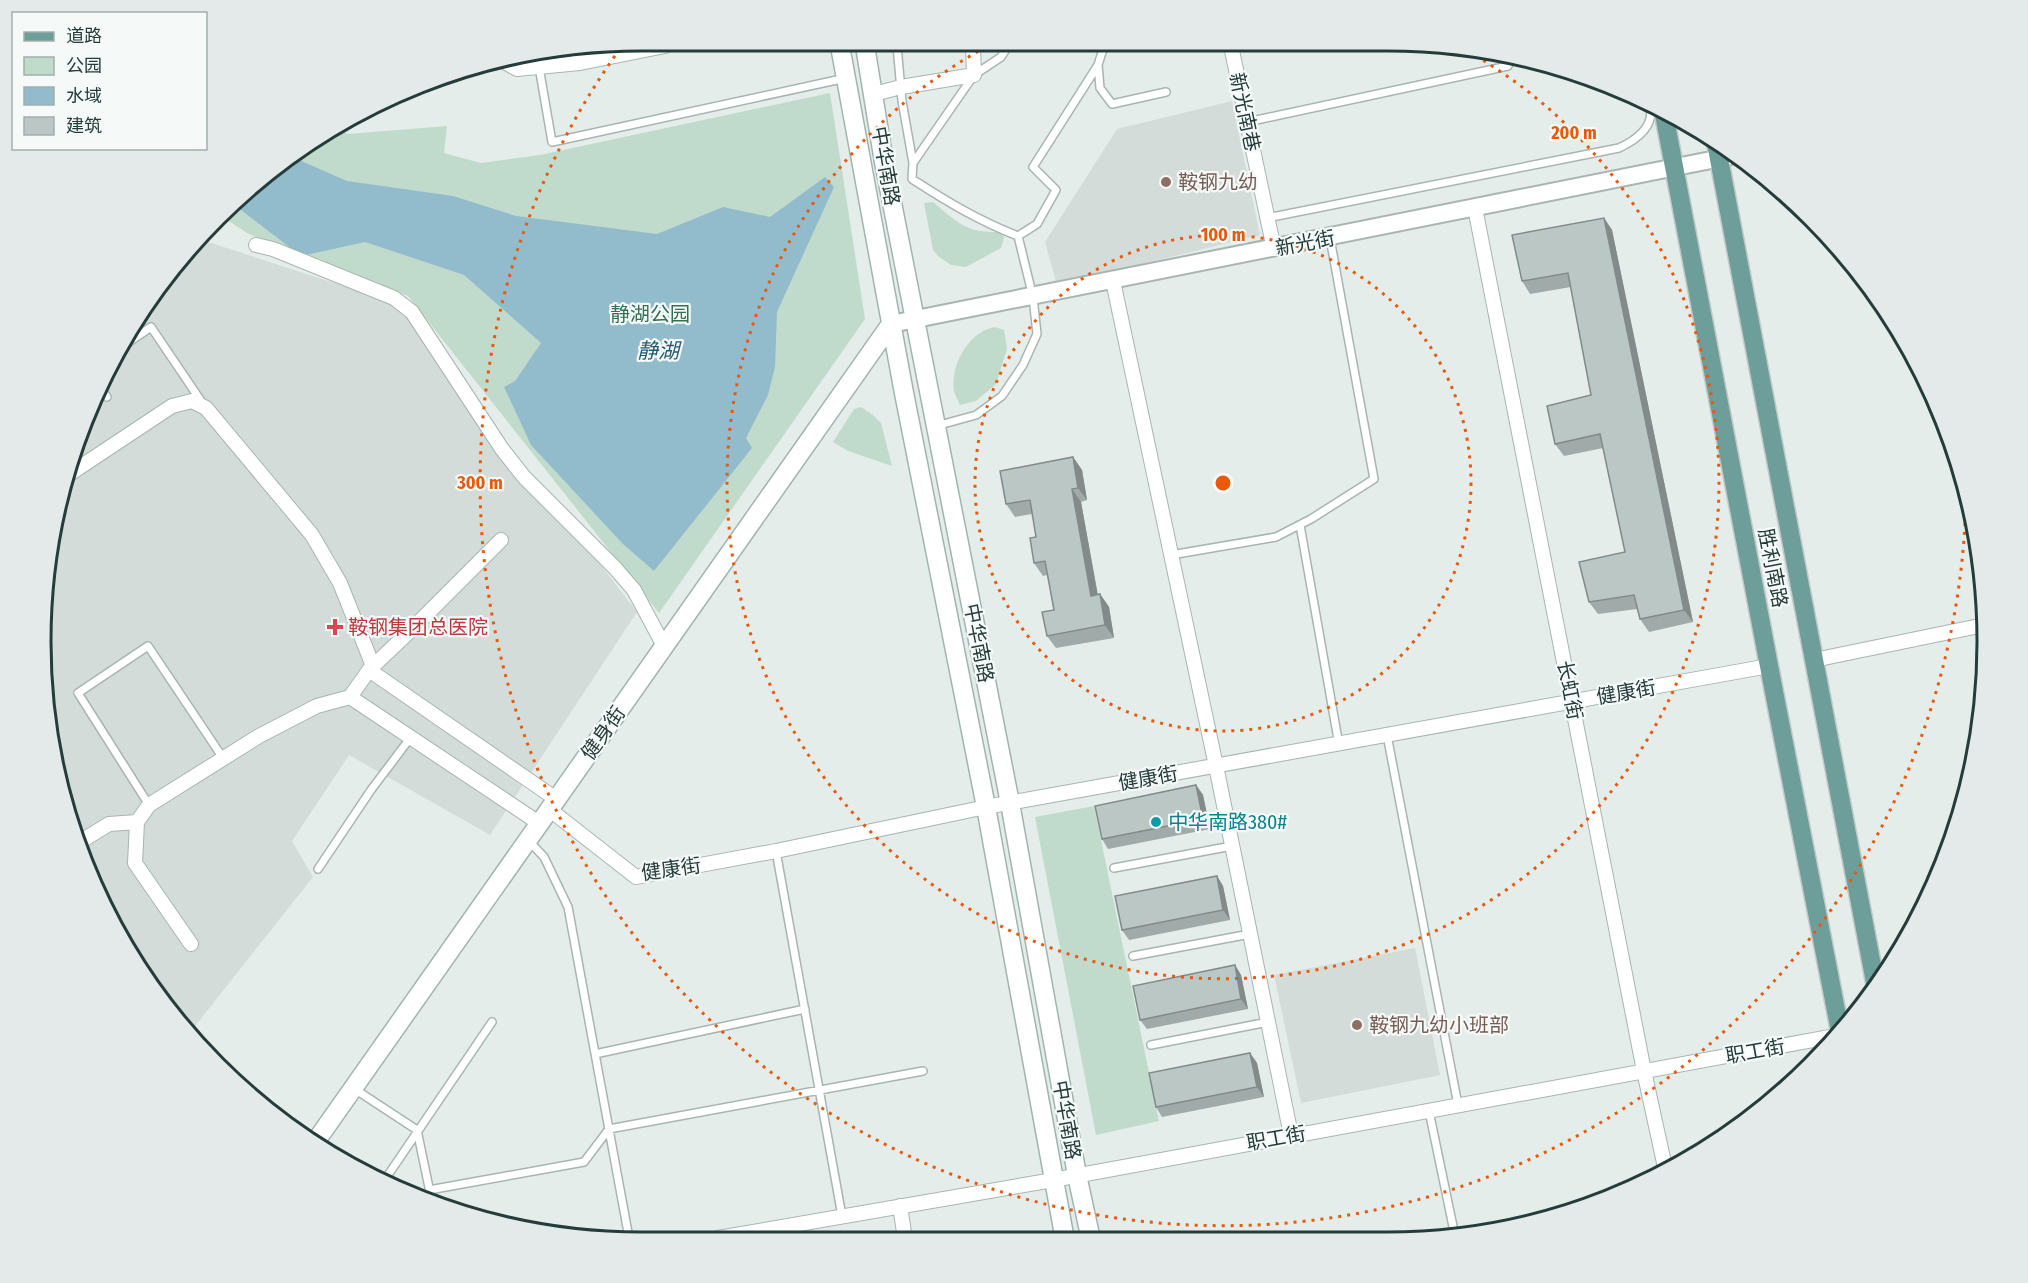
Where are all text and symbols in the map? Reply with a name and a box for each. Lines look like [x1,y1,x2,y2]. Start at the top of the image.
legend [12,12,207,150]
text: 道路 [66,25,102,47]
text: 公园 [66,55,102,77]
street label: 新光南巷 [1225,70,1265,154]
text: 水域 [66,85,102,107]
text: 建筑 [66,115,102,137]
text: 200 m [1550,122,1597,144]
street label: 中华南路 [867,125,905,207]
place label: 鞍钢九幼 [1178,170,1258,194]
marker: 鞍钢九幼 [1159,175,1173,189]
text: 100 m [1201,224,1245,246]
street label: 新光街 [1273,225,1337,261]
park label: 静湖公园 [610,302,690,326]
water label: 静湖 [637,338,682,364]
text: 300 m [456,472,503,494]
centre of rings [1213,473,1233,493]
street label: 胜利南路 [1754,526,1792,610]
street label: 中华南路 [960,601,998,685]
place label: 鞍钢集团总医院 [348,615,488,639]
marker: 鞍钢集团总医院 [326,618,344,636]
street label: 长虹街 [1552,658,1588,722]
street label: 健康街 [1594,675,1658,709]
street label: 健身街 [576,702,630,764]
street label: 健康街 [1116,761,1180,795]
place label: 中华南路380# [1168,810,1287,834]
marker: 中华南路380# [1149,815,1163,829]
street label: 健康街 [640,853,702,885]
place label: 鞍钢九幼小班部 [1369,1013,1509,1037]
marker: 鞍钢九幼小班部 [1350,1018,1364,1032]
street label: 职工街 [1723,1034,1787,1068]
street label: 中华南路 [1048,1079,1086,1161]
street label: 职工街 [1244,1121,1308,1155]

